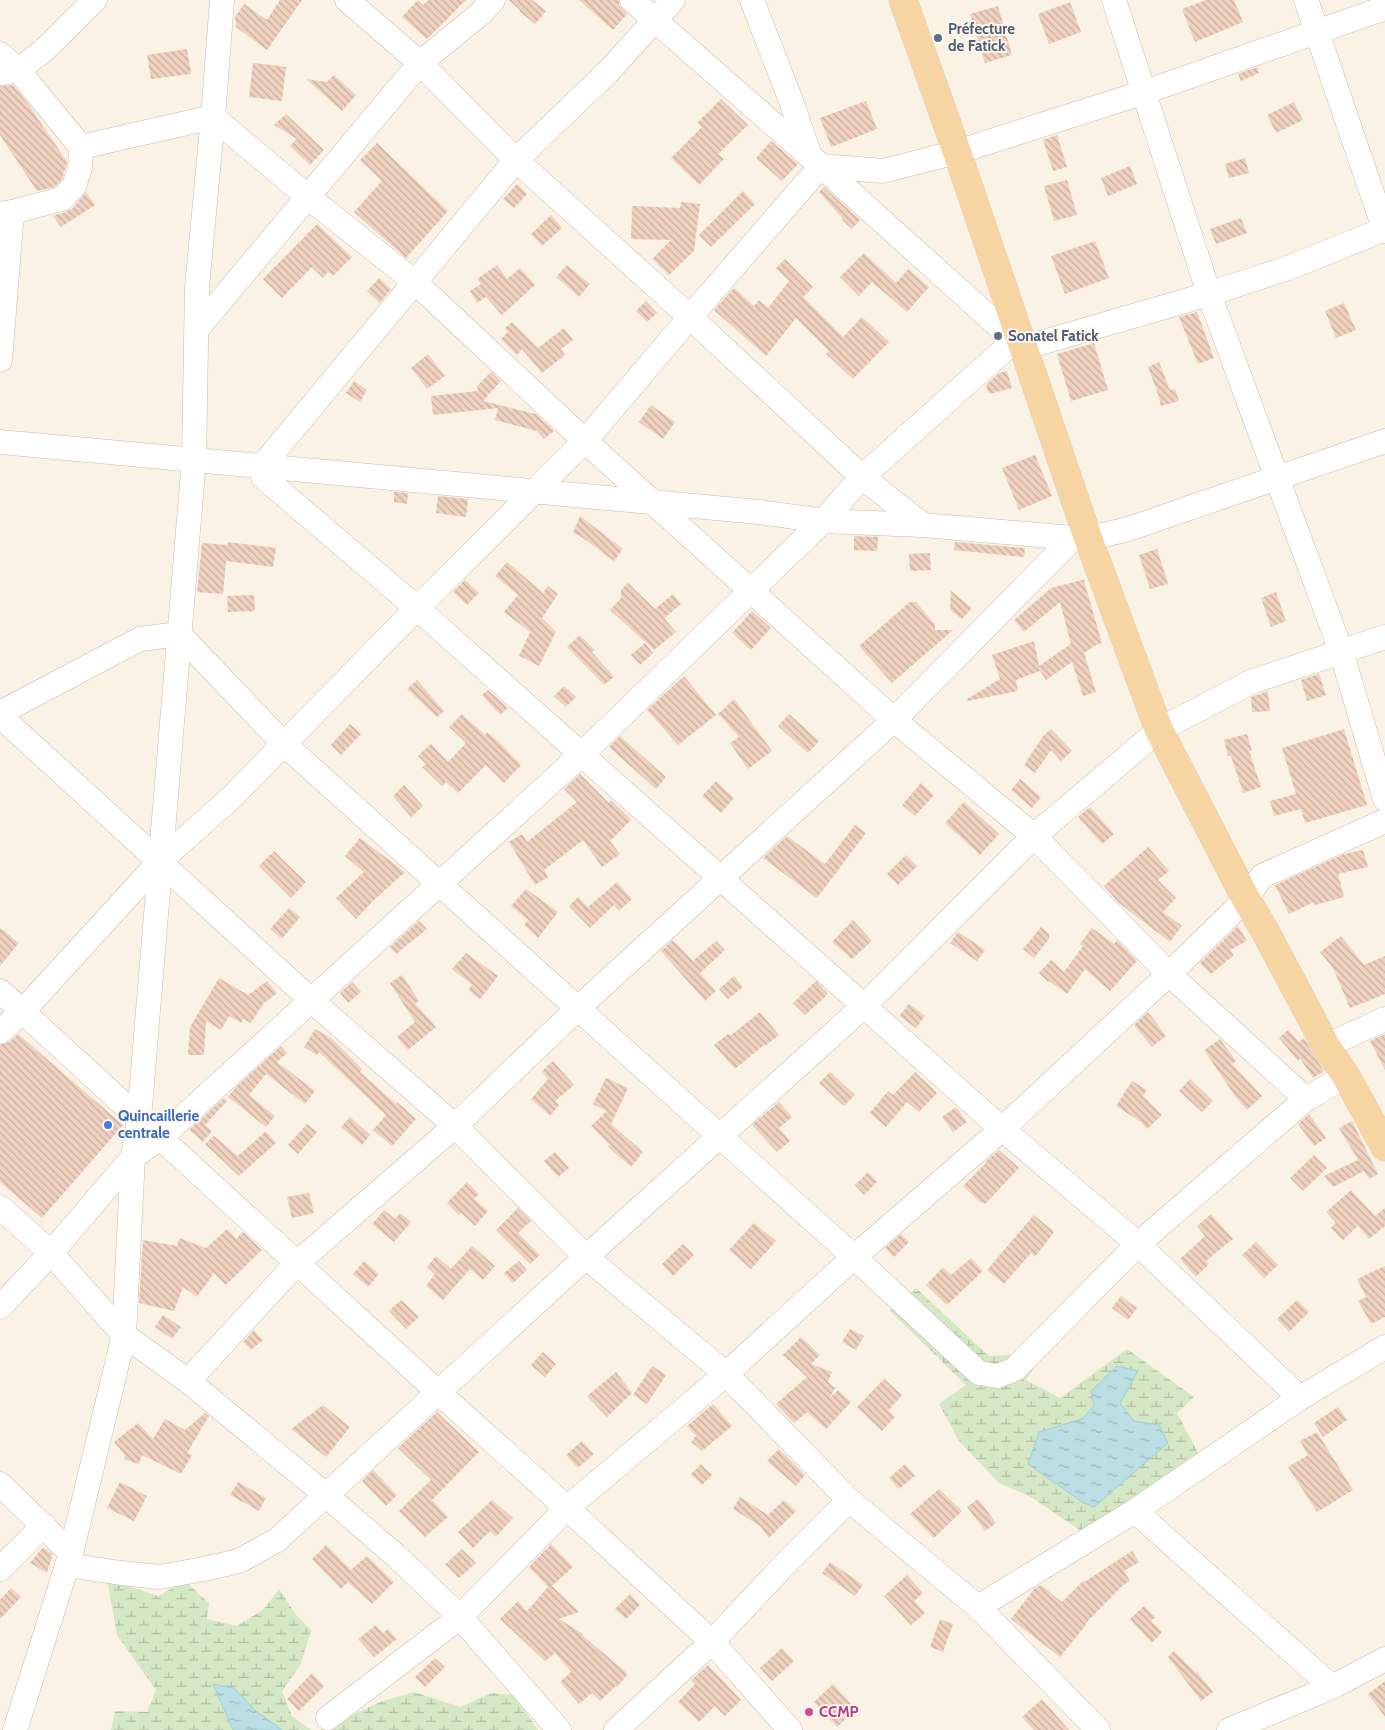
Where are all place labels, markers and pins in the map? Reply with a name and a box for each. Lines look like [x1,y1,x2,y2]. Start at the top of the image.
place label: Préfecture de Fatick [948,20,1015,55]
marker: Préfecture de Fatick [932,32,944,44]
place label: Sonatel Fatick [1008,327,1099,345]
marker: Sonatel Fatick [992,330,1004,342]
place label: Quincaillerie centrale [118,1107,199,1142]
marker: Quincaillerie centrale [102,1119,114,1131]
place label: CCMP [819,1703,859,1721]
marker: CCMP [803,1706,815,1718]

